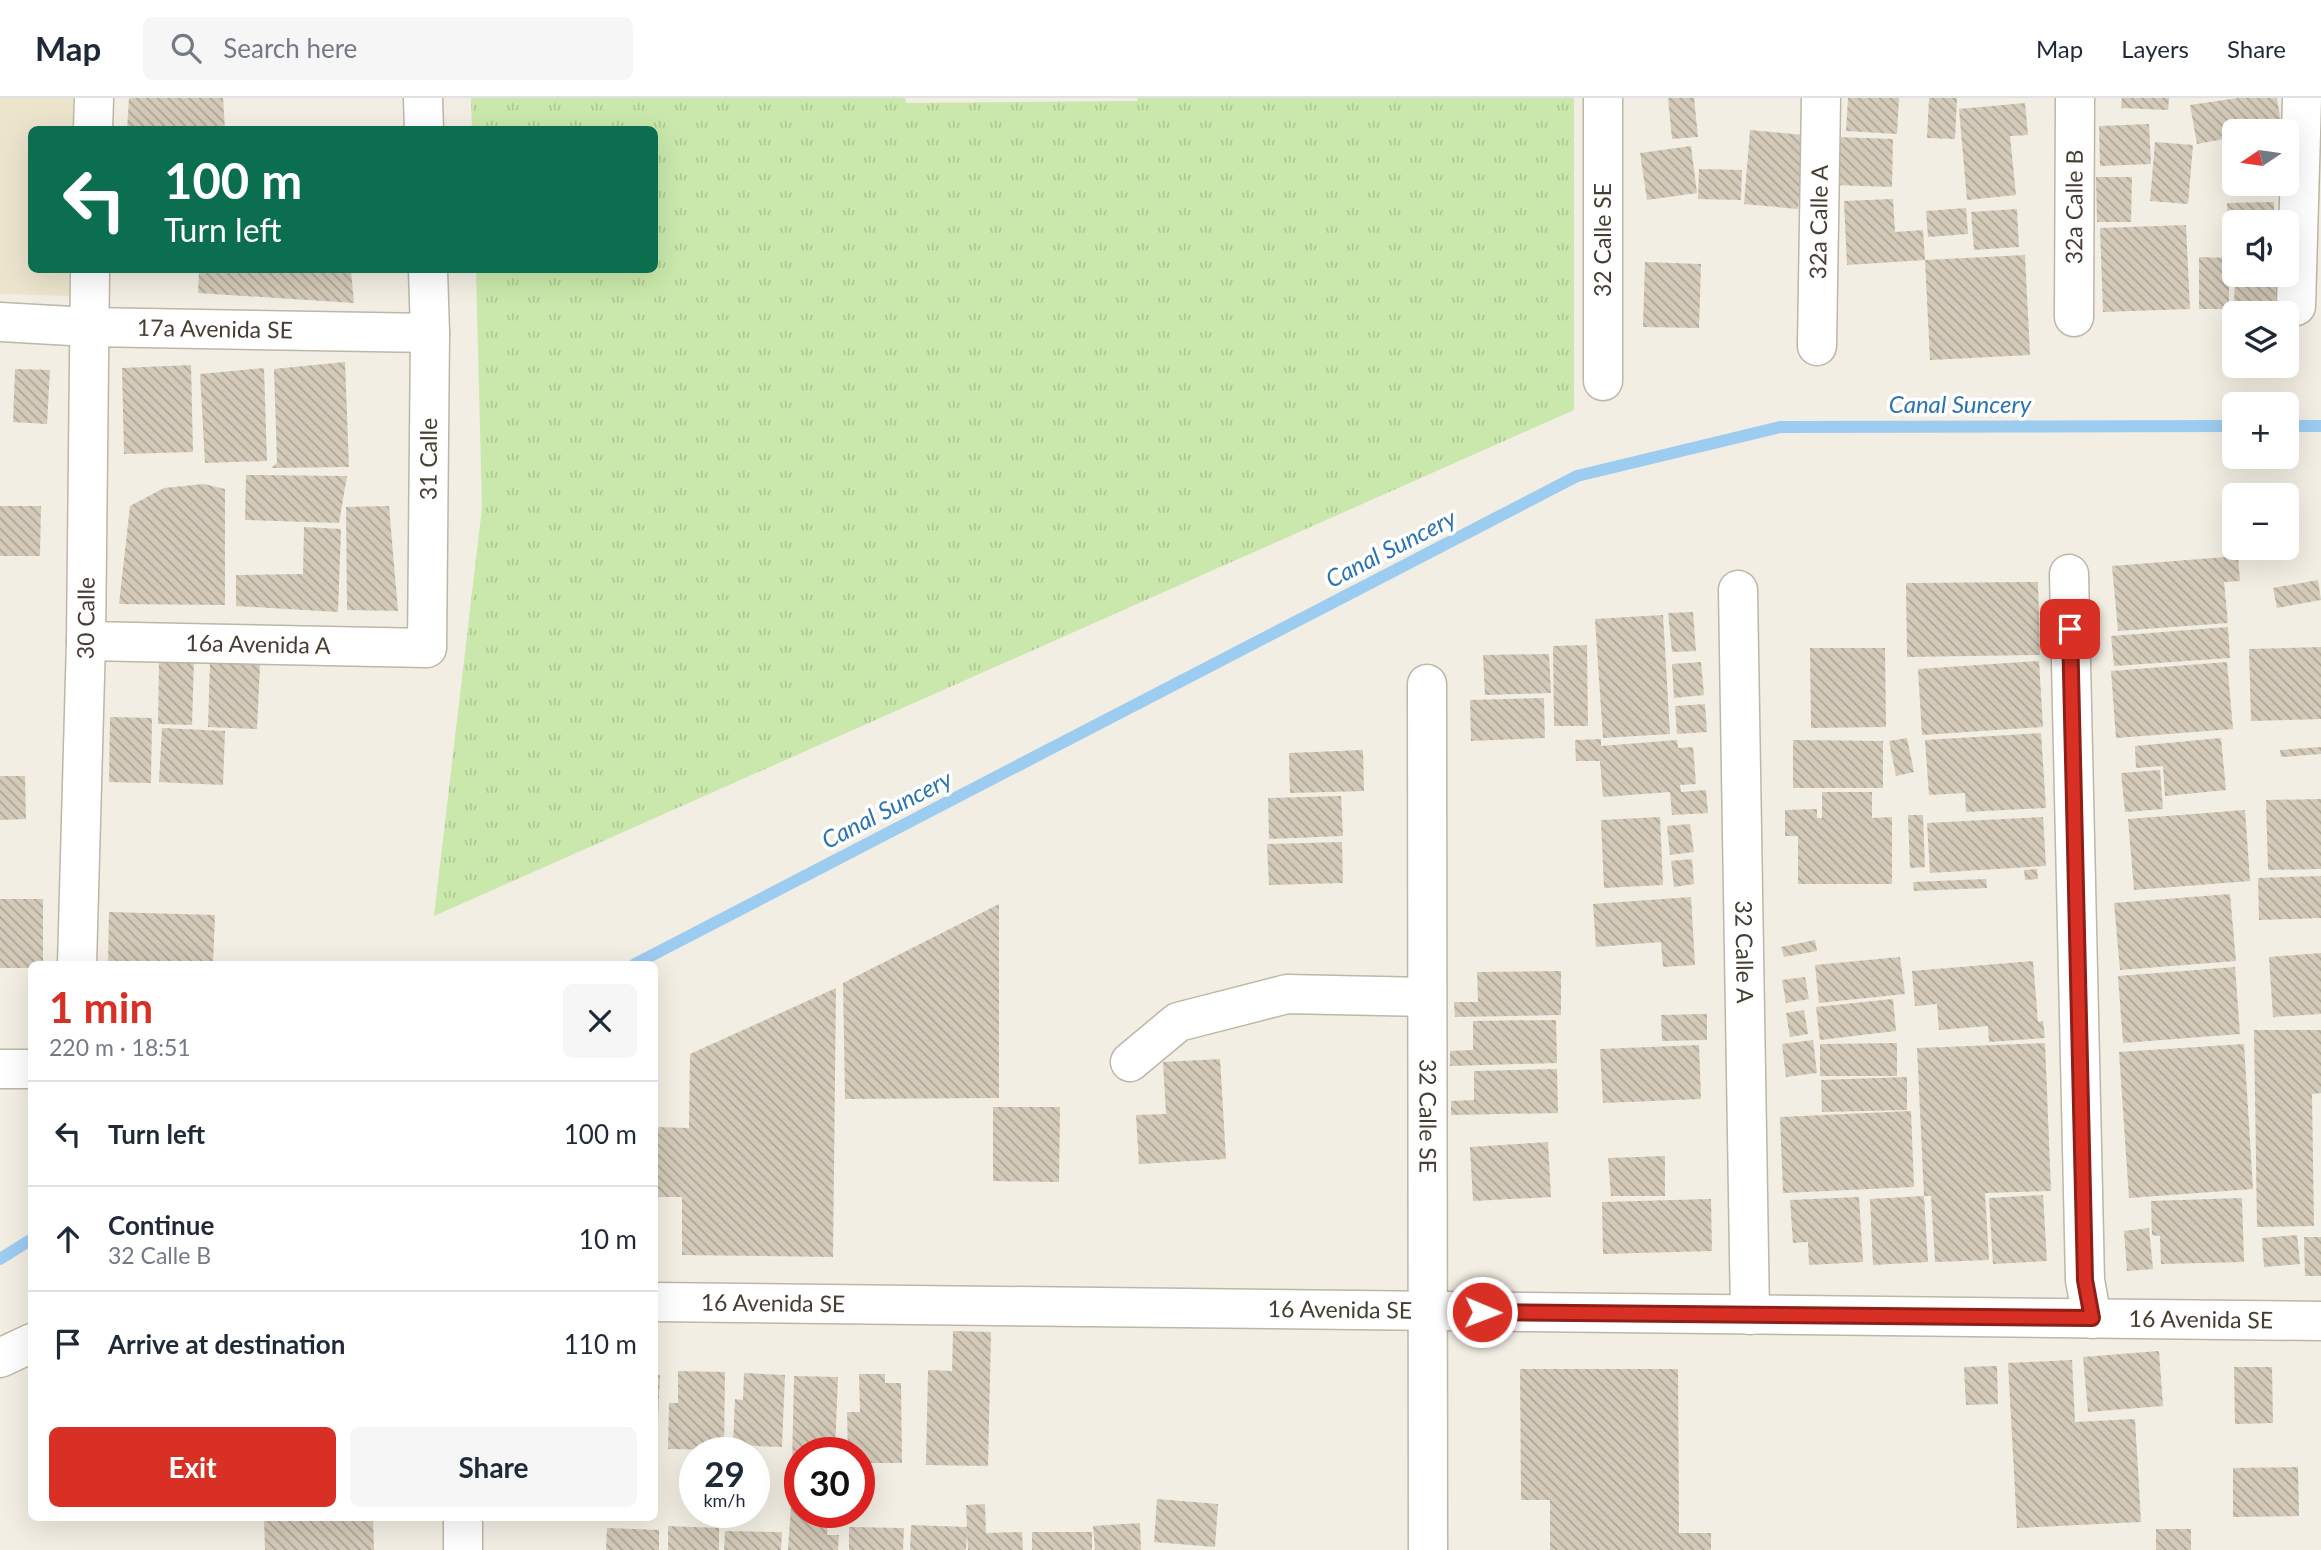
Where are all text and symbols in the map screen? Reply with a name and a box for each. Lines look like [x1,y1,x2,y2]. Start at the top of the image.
search box [143,17,633,80]
text: Map [35,28,101,68]
icon: search [167,29,205,67]
text: Search here [223,32,357,64]
text: Map [2036,34,2083,63]
text: Layers [2121,34,2189,63]
text: Share [2227,34,2286,63]
north arrow [2222,119,2300,196]
map controls [2222,119,2299,560]
street label: 32a Calle B [2059,150,2088,264]
text: 100 m [164,151,302,209]
icon: left [49,154,140,245]
street label: 32a Calle A [1803,164,1833,279]
street label: 32 Calle SE [1588,183,1616,297]
text: Turn left [164,210,281,249]
button: sound [2222,210,2299,287]
button: layers [2222,301,2299,378]
street label: 17a Avenida SE [137,313,293,344]
water label: Canal Suncery [1889,389,2032,418]
button: + [2222,392,2299,469]
street label: 31 Calle [413,418,442,500]
button: − [2222,483,2299,560]
water label: Canal Suncery [1320,502,1461,593]
street label: 30 Calle [70,577,100,660]
pin [2040,599,2100,659]
icon: arrive [2051,610,2089,648]
street label: 16a Avenida A [185,628,331,659]
water label: Canal Suncery [816,763,957,854]
street label: 32 Calle A [1730,900,1760,1004]
text: 1 min [49,982,153,1032]
button: close [563,984,637,1058]
text: 220 m · 18:51 [49,1033,191,1061]
street label: 32 Calle SE [1414,1059,1443,1173]
icon: left [49,1115,87,1153]
text: Turn left [108,1118,205,1150]
text: 100 m [564,1118,637,1150]
text: Continue [108,1209,214,1241]
icon: ahead [49,1220,87,1258]
text: 10 m [579,1223,637,1255]
text: 32 Calle B [108,1241,211,1269]
position arrow [1445,1275,1519,1349]
street label: 16 Avenida SE [701,1288,845,1317]
street label: 16 Avenida SE [1268,1294,1412,1324]
street label: 16 Avenida SE [2128,1304,2273,1333]
icon: arrive [49,1325,87,1363]
text: Arrive at destination [108,1328,345,1360]
text: 110 m [564,1328,637,1360]
button: Exit [49,1427,336,1507]
button: Share [350,1427,637,1507]
speed limit sign: 30 [784,1437,875,1528]
text: 29 [704,1452,745,1494]
text: km/h [703,1489,746,1511]

